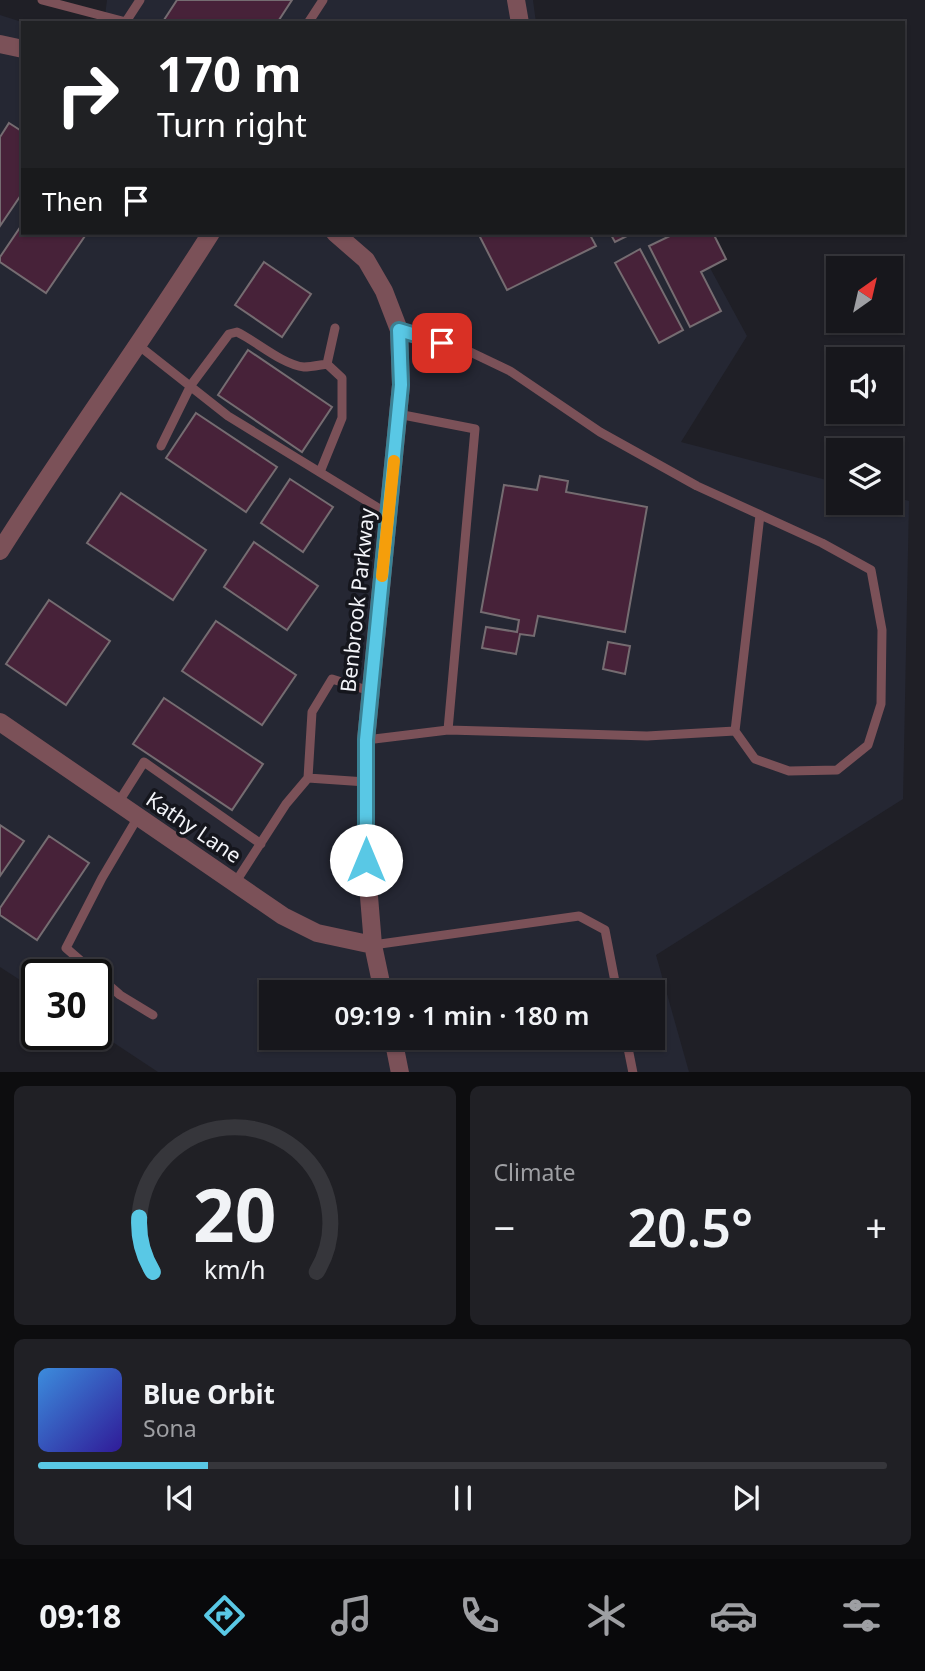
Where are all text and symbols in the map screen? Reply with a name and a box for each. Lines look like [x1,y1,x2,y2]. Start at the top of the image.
text: 170 m [157,40,302,106]
icon: right [42,49,133,140]
text: Turn right [157,103,307,146]
icon: arrive [117,182,155,220]
text: Then [42,183,103,219]
north arrow [826,256,903,332]
map controls [826,256,903,515]
pin [412,313,472,373]
icon: arrive [423,324,461,362]
button: sound [826,347,903,424]
button: layers [826,438,903,515]
street label: Benbrook Parkway [333,506,381,694]
street label: Kathy Lane [141,785,247,869]
position arrow [329,823,403,897]
speed limit sign: 30 [21,959,112,1050]
text: 09:19 · 1 min · 180 m [335,997,589,1033]
text: Climate [494,1156,576,1188]
text: 20 [193,1164,276,1263]
text: 20.5° [627,1191,753,1262]
text: − [494,1201,515,1253]
text: + [865,1201,887,1253]
text: km/h [204,1251,266,1285]
text: Blue Orbit [143,1376,275,1412]
text: Sona [143,1412,197,1444]
icon: previous [161,1479,199,1517]
icon: pause [444,1479,482,1517]
icon: next [727,1479,765,1517]
icon: directions [200,1591,249,1640]
icon: music [327,1591,376,1640]
icon: phone [455,1591,504,1640]
icon: climate [582,1591,631,1640]
icon: car [709,1591,758,1640]
icon: filters [837,1591,886,1640]
text: 09:18 [39,1594,121,1637]

